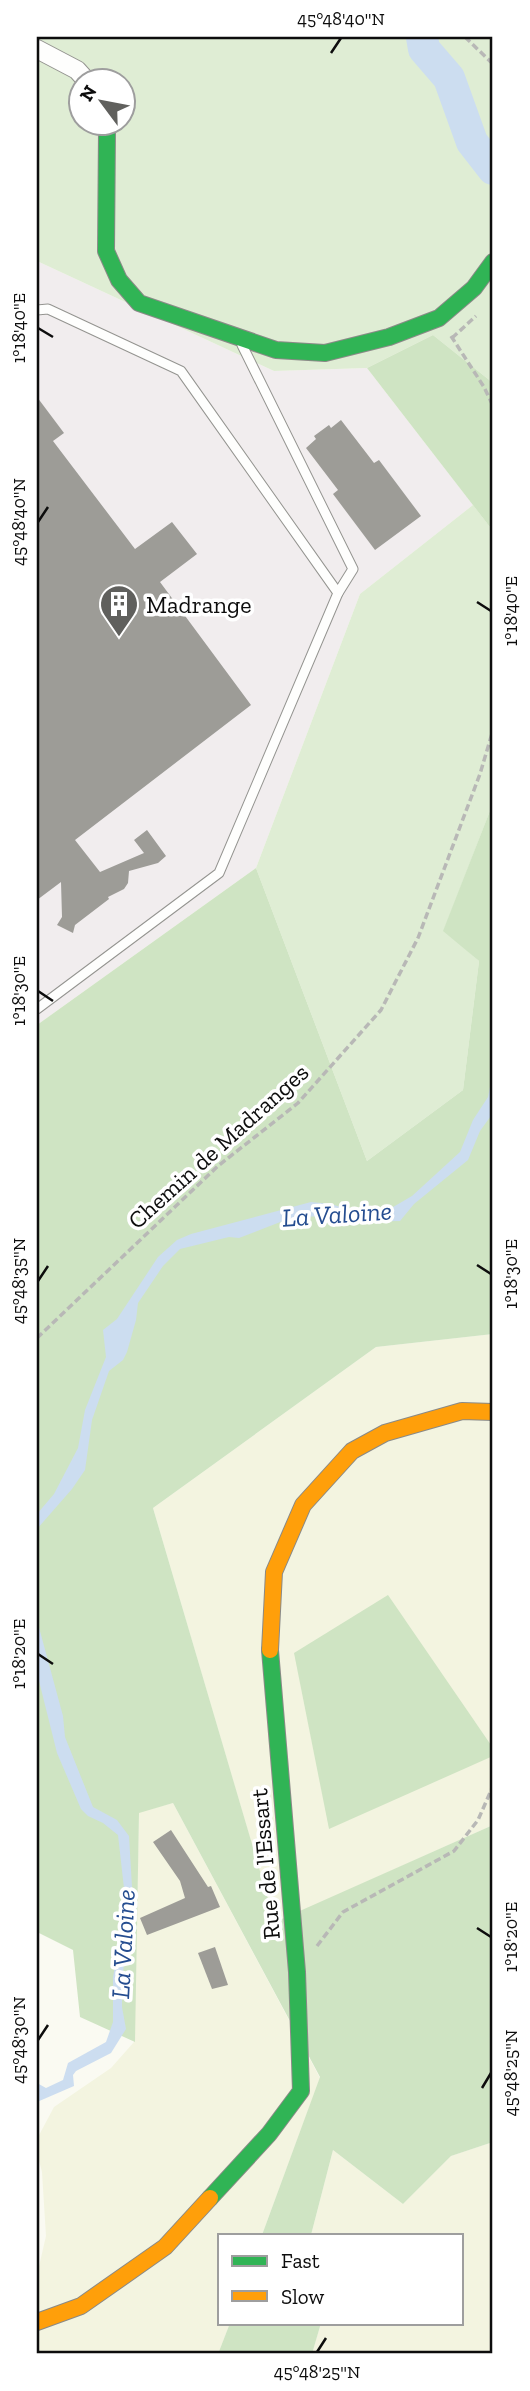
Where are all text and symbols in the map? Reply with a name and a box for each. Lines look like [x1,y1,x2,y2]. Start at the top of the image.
text: 45°48'40"N [297,8,385,30]
north arrow [66,66,136,136]
text: N [74,81,102,105]
text: 1°18'40"E [8,293,30,363]
text: 45°48'40"N [8,478,30,566]
text: 1°18'40"E [500,576,522,646]
building icon: Madrange [98,583,140,638]
place label: Madrange [146,590,252,619]
text: 1°18'30"E [8,956,30,1026]
street label: Chemin de Madranges [122,1057,314,1235]
water label: La Valoine [281,1194,393,1234]
text: 45°48'35"N [8,1238,30,1324]
text: 1°18'30"E [500,1239,522,1309]
text: 1°18'20"E [8,1619,30,1689]
street label: Rue de l'Essart [244,1787,286,1941]
water label: La Valoine [104,1888,142,2000]
text: 1°18'20"E [500,1902,522,1972]
text: 45°48'30"N [8,1996,30,2084]
text: 45°48'25"N [500,2030,522,2116]
legend [218,2234,463,2324]
text: Fast [281,2248,320,2273]
text: Slow [281,2284,324,2309]
text: 45°48'25"N [274,2361,360,2383]

